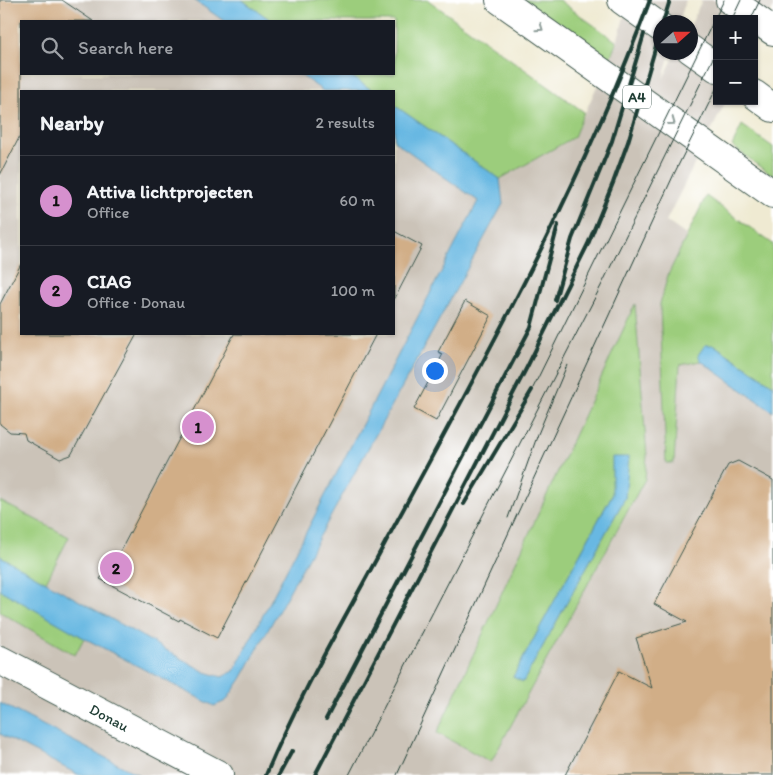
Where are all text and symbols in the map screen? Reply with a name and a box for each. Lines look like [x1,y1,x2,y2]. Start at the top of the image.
north arrow [653,15,698,60]
map controls [713,15,758,105]
button: + [713,15,758,60]
search box [20,20,395,75]
one-way arrow [534,22,544,31]
icon: search [38,34,66,62]
text: Search here [78,36,173,59]
button: − [713,60,758,105]
road number: A4 [623,85,651,108]
text: Nearby [40,110,104,135]
text: 2 results [315,113,375,132]
one-way arrow [666,117,675,125]
text: Attiva lichtprojecten [87,180,253,203]
text: 1 [52,191,60,210]
text: 60 m [340,191,375,210]
text: Office [87,203,129,222]
text: CIAG [87,270,132,293]
text: 2 [52,281,60,300]
text: 100 m [331,281,375,300]
text: Office · Donau [87,293,185,312]
your location [422,358,448,384]
pin: 1 [182,408,214,446]
pin: 2 [100,549,132,587]
street label: Donau [86,700,132,736]

